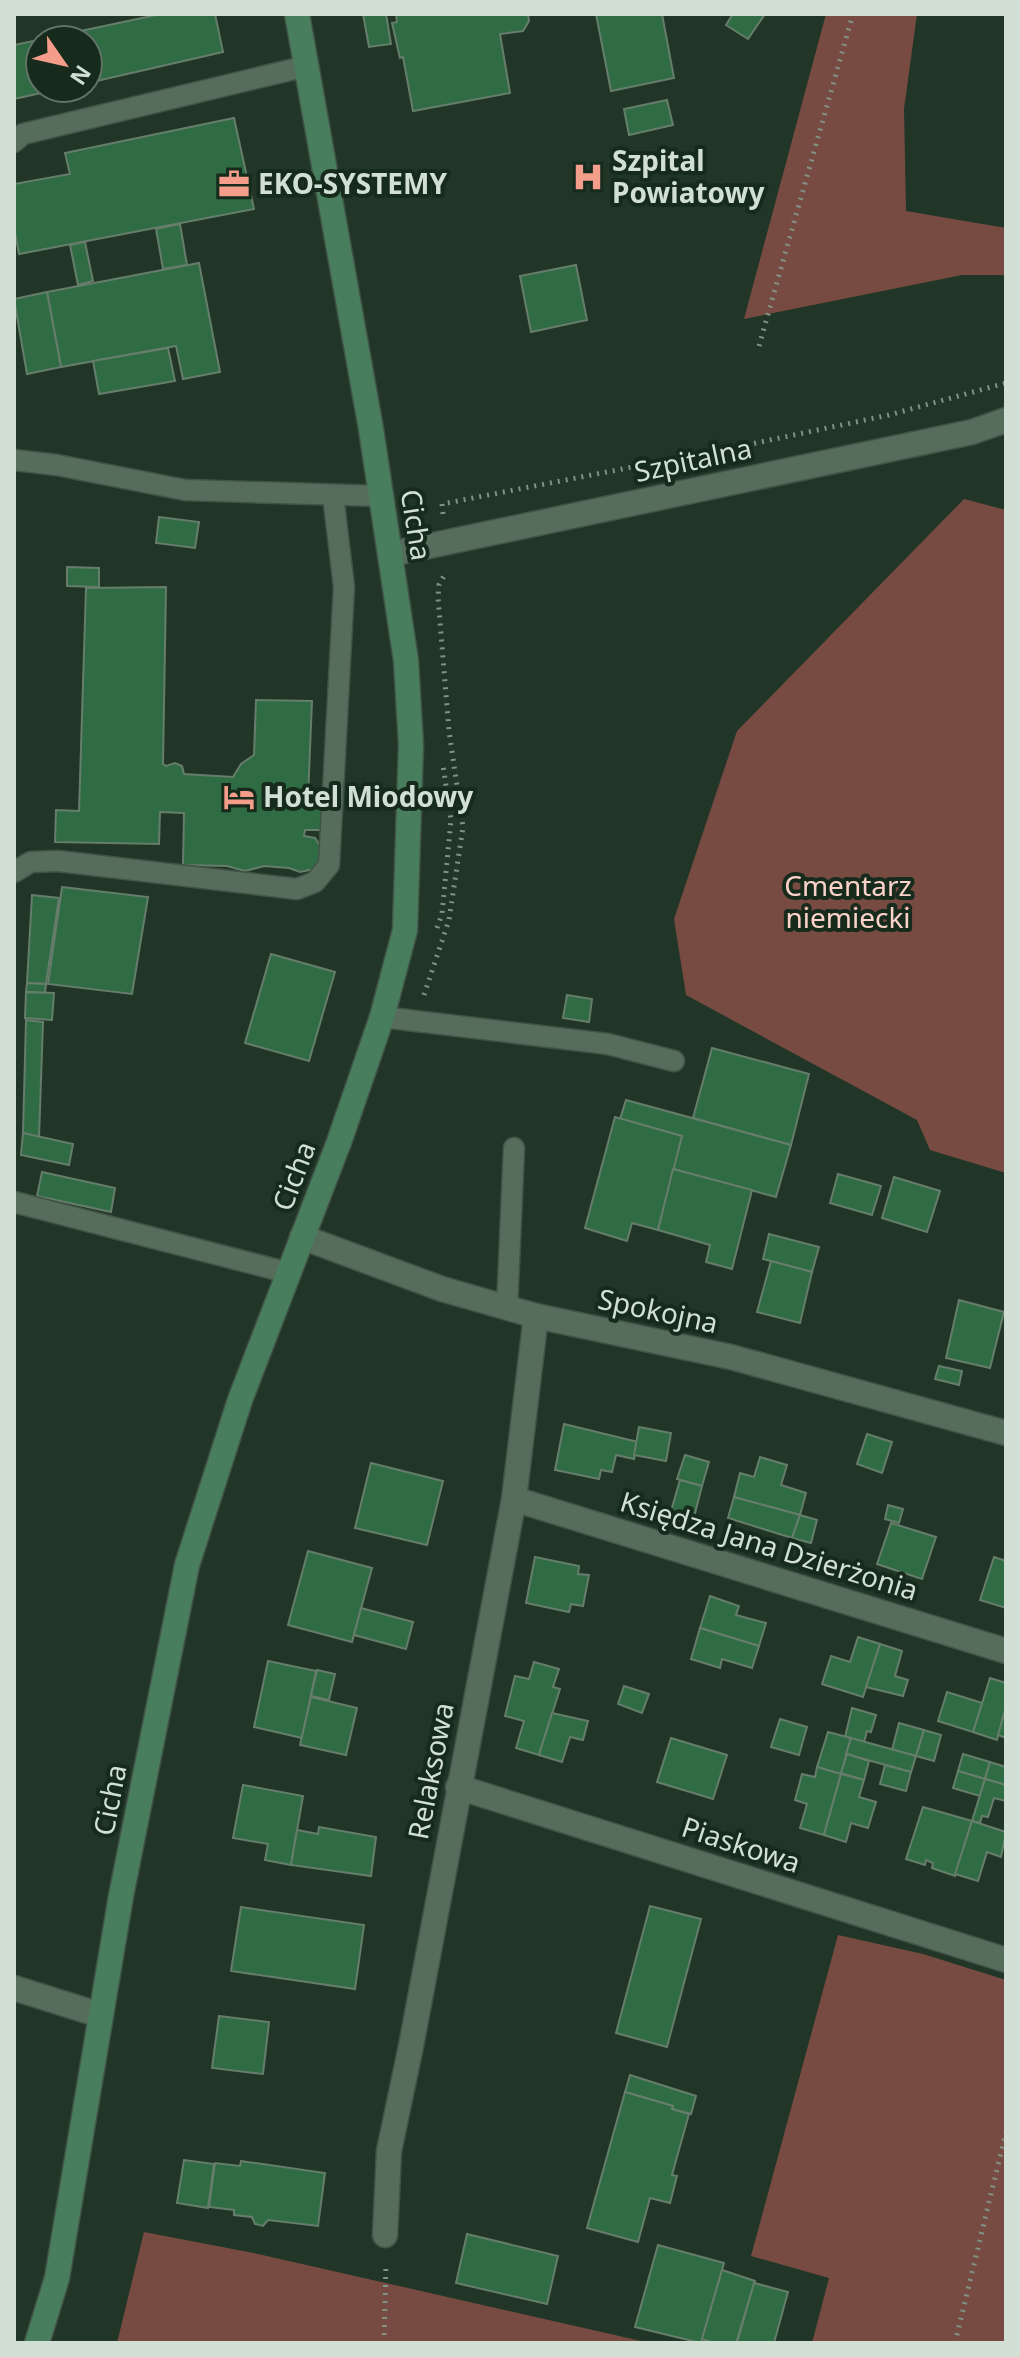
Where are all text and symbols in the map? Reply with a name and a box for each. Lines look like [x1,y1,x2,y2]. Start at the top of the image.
north arrow [24,24,104,104]
text: N [64,60,99,92]
place label: Szpital Powiatowy [612,141,765,211]
hospital icon: Szpital Powiatowy [571,160,605,194]
place label: EKO-SYSTEMY [258,164,447,202]
office icon: EKO-SYSTEMY [217,167,251,201]
street label: Szpitalna [631,428,755,490]
street label: Cicha [393,487,441,563]
place label: Hotel Miodowy [263,777,473,815]
hotel icon: Hotel Miodowy [222,780,256,814]
park label: Cmentarz niemiecki [784,866,912,936]
street label: Cicha [263,1136,324,1216]
street label: Spokojna [595,1279,722,1341]
street label: Księdza Jana Dzierżonia [616,1482,923,1608]
street label: Relaksowa [398,1699,462,1842]
street label: Cicha [84,1761,134,1838]
street label: Piaskowa [677,1807,805,1881]

